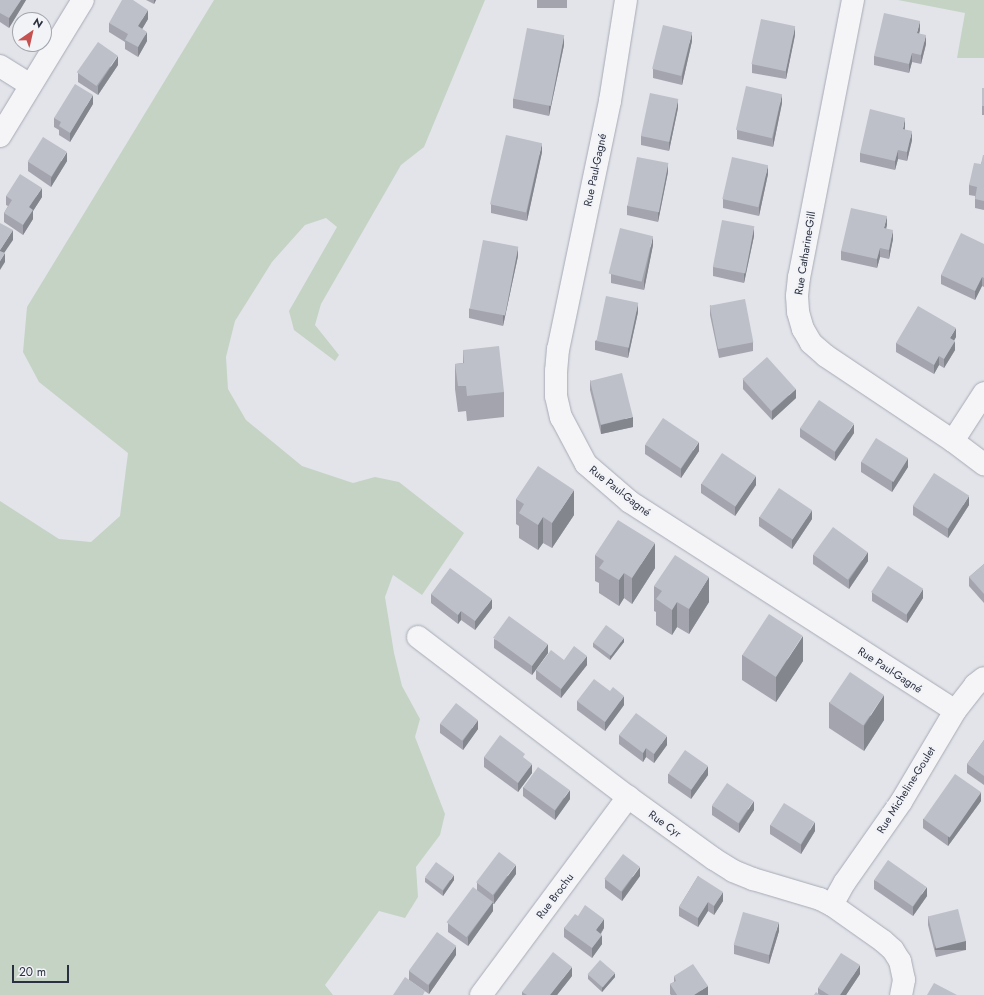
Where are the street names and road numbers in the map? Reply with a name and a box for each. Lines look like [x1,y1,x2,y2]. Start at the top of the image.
street label: Rue Paul-Gagné [581,132,609,208]
street label: Rue Catharine-Gill [792,210,818,296]
street label: Rue Paul-Gagné [587,463,653,519]
street label: Rue Paul-Gagné [855,644,925,696]
street label: Rue Micheline-Goulet [874,744,938,836]
street label: Rue Cyr [646,808,684,840]
street label: Rue Brochu [534,871,576,921]

